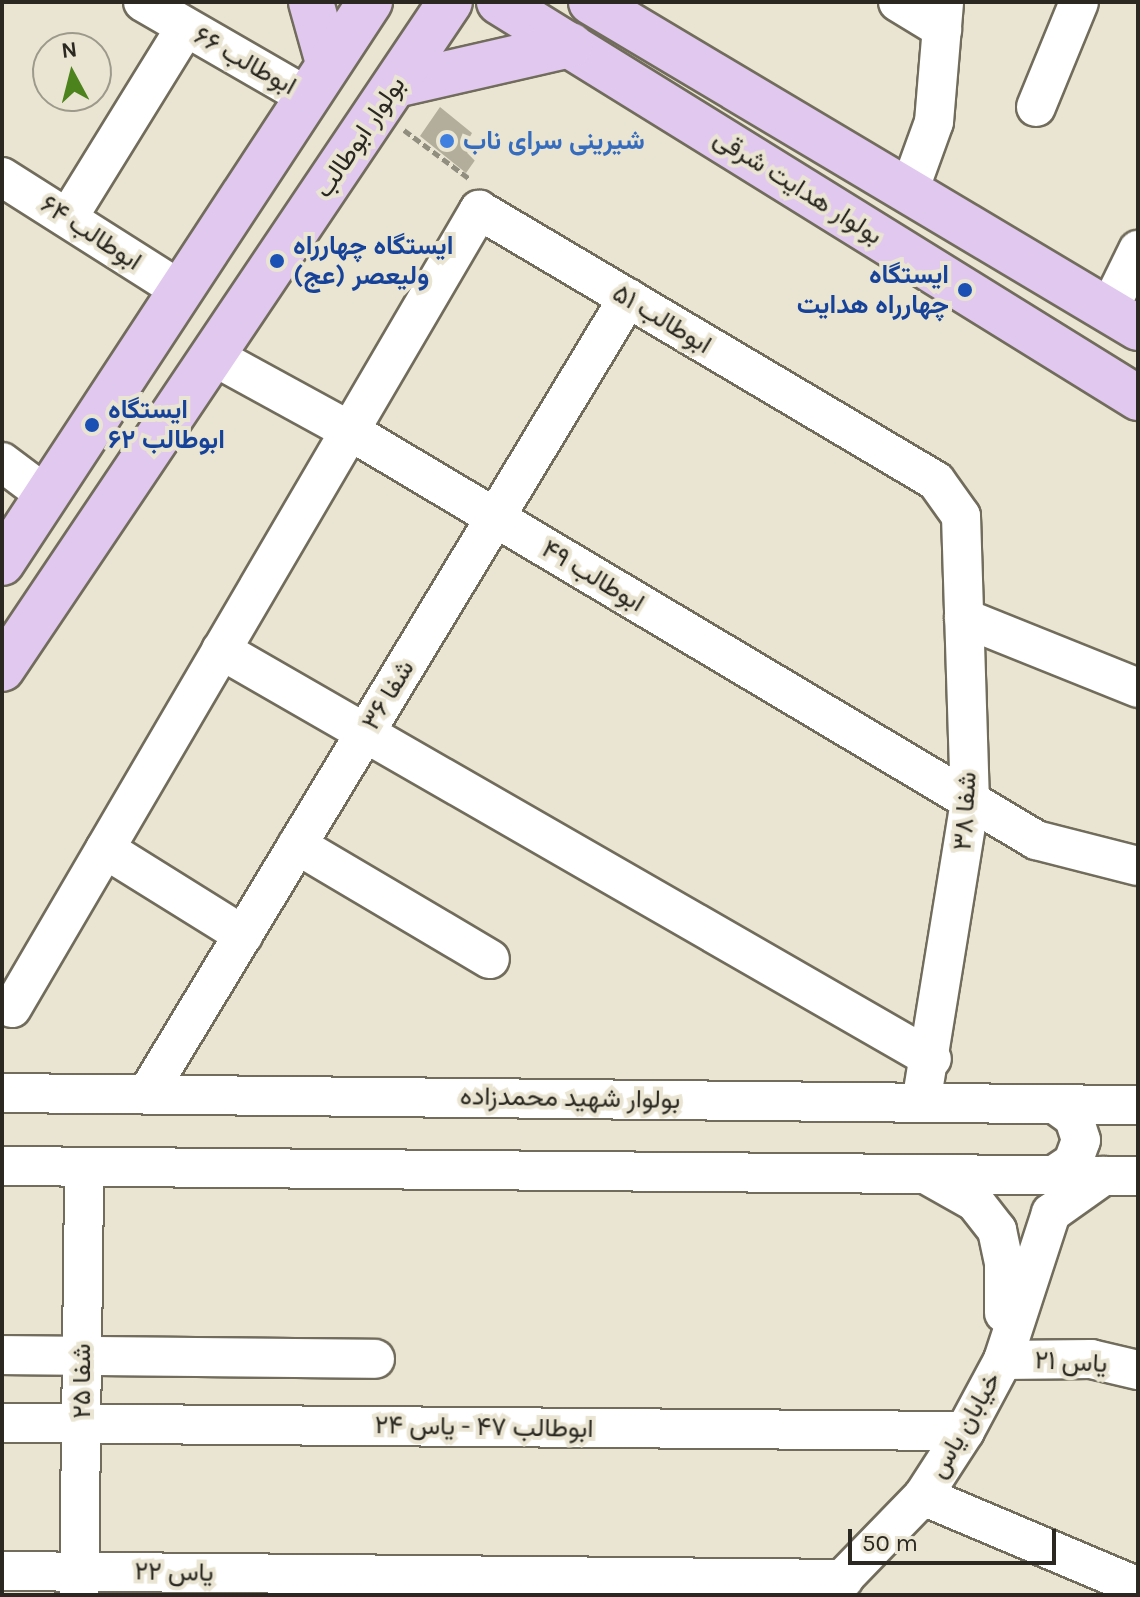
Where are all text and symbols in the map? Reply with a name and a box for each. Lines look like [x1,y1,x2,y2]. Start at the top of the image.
street label: ابوطالب ۶۶ [188,20,302,102]
north arrow [32,32,112,112]
text: N [60,36,79,64]
street label: بولوار ابوطالب [308,70,412,204]
street label: بولوار هدایت شرقی [708,123,888,251]
place label: شیرینی سرای ناب [463,125,645,157]
marker: شیرینی سرای ناب [438,132,456,150]
street label: ابوطالب ۶۴ [35,189,147,277]
place label: ایستگاه چهارراه ولیعصر (عج) [293,230,453,292]
marker: ایستگاه چهارراه ولیعصر (عج) [268,252,286,270]
place label: ایستگاه چهارراه هدایت [797,259,949,320]
street label: ابوطالب ۵۱ [607,277,717,361]
marker: ایستگاه چهارراه هدایت [956,281,974,299]
place label: ایستگاه ابوطالب ۶۲ [108,394,225,456]
marker: ایستگاه ابوطالب ۶۲ [83,416,101,434]
street label: ابوطالب ۴۹ [536,533,650,619]
street label: شفا ۳۶ [355,654,421,736]
street label: شفا ۳۸ [947,771,983,851]
street label: بولوار شهید محمدزاده [460,1080,680,1116]
street label: شفا ۲۵ [66,1343,98,1419]
street label: یاس ۲۱ [1034,1345,1108,1379]
street label: خیابان یاس [922,1366,1008,1484]
street label: ابوطالب ۴۷ - یاس ۲۴ [374,1409,594,1445]
scale bar [852,1513,1060,1563]
text: 50 m [862,1529,918,1557]
street label: یاس ۲۲ [134,1556,214,1588]

